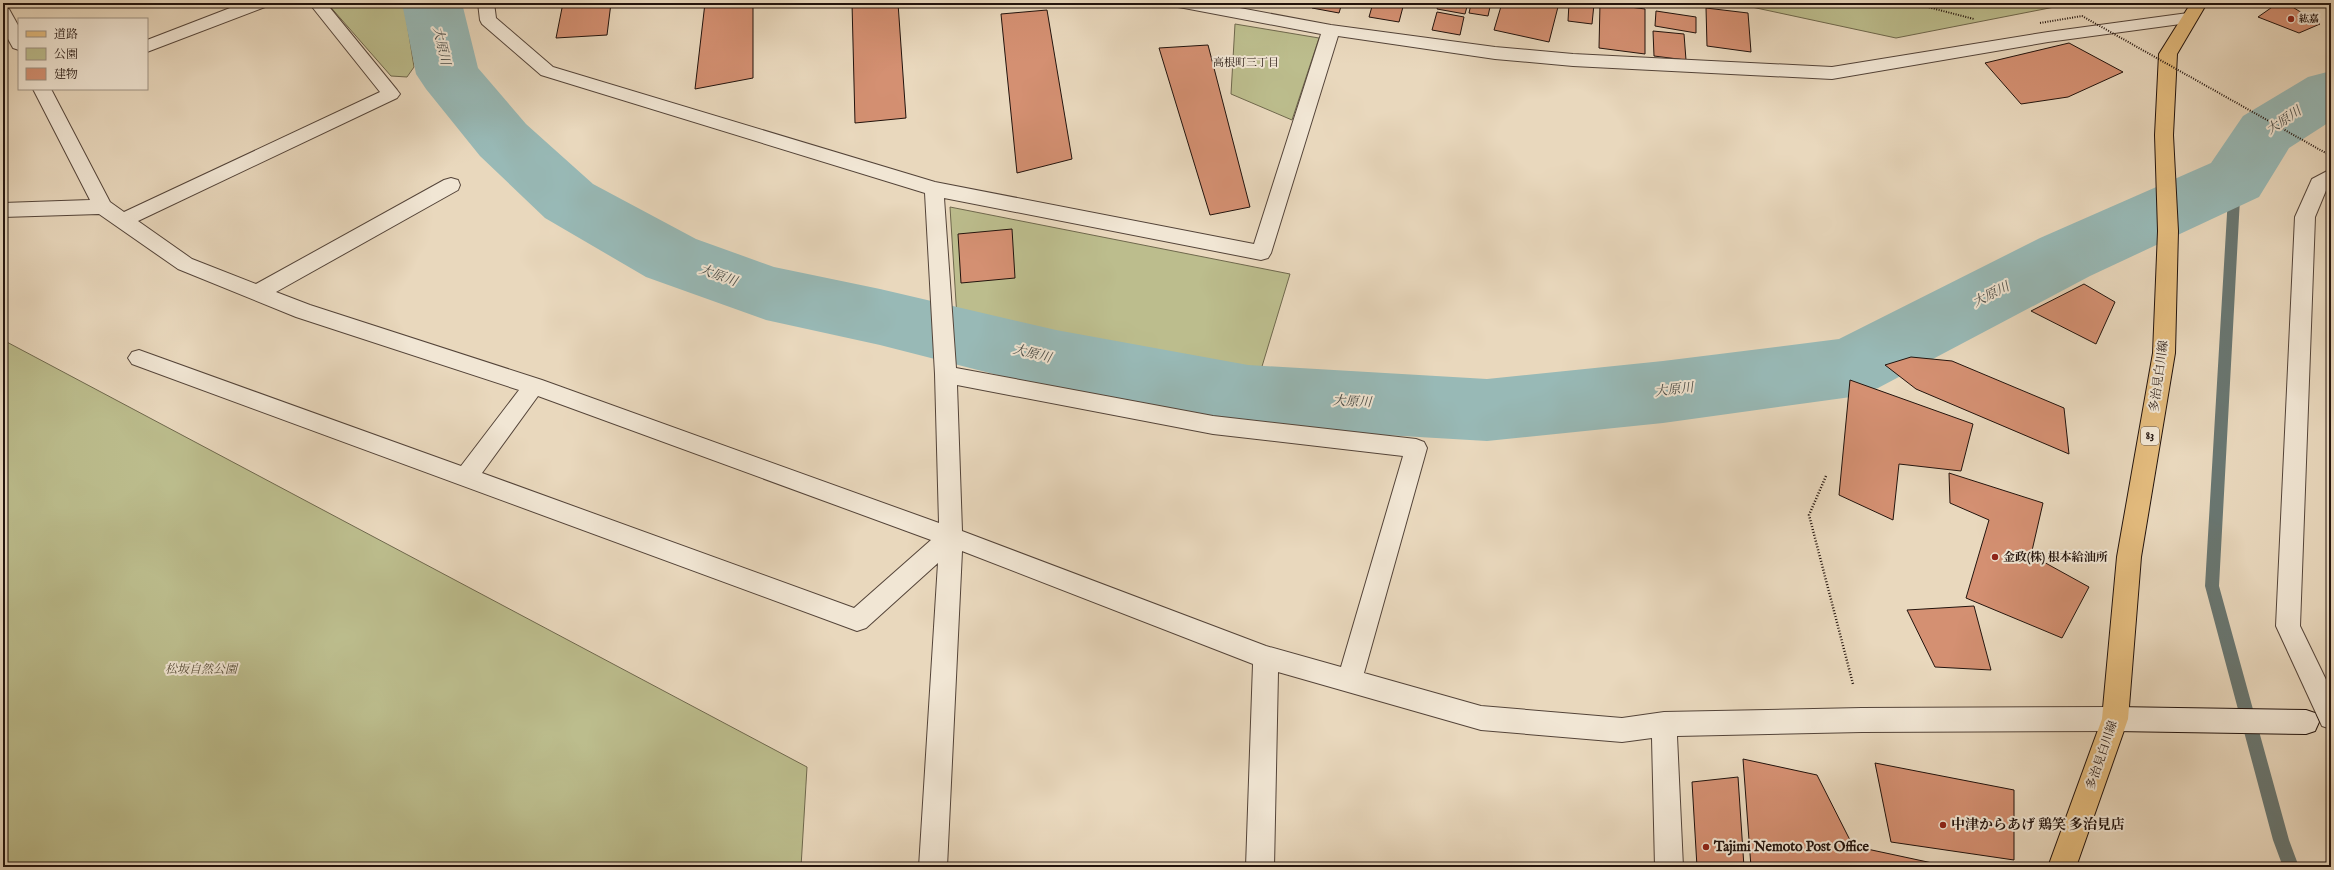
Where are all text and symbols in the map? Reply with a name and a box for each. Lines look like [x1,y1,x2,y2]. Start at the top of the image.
place label: 紘嘉 [2299,13,2319,26]
marker: 紘嘉 [2286,14,2296,24]
legend [18,18,148,90]
water label: 大原川 [428,25,454,69]
text: 道路 [54,27,78,42]
text: 公園 [54,47,78,62]
district label: 高根町三丁目 [1213,56,1279,70]
text: 建物 [54,67,78,82]
water label: 大原川 [2263,102,2307,139]
water label: 大原川 [697,261,741,291]
water label: 大原川 [1970,278,2014,311]
street label: 多治見白川線 [2147,339,2171,413]
water label: 大原川 [1011,341,1055,367]
water label: 大原川 [1654,379,1696,401]
water label: 大原川 [1332,392,1374,412]
road number: 83 [2141,427,2159,445]
place label: 金政(株) 根本給油所 [2003,550,2108,565]
marker: 金政(株) 根本給油所 [1990,552,2000,562]
park label: 松坂自然公園 [165,662,239,677]
street label: 多治見白川線 [2083,719,2121,791]
place label: 中津からあげ 鶏笑 多治見店 [1951,816,2125,834]
marker: 中津からあげ 鶏笑 多治見店 [1938,820,1948,830]
place label: Tajimi Nemoto Post Office [1713,838,1869,856]
marker: Tajimi Nemoto Post Office [1701,842,1711,852]

